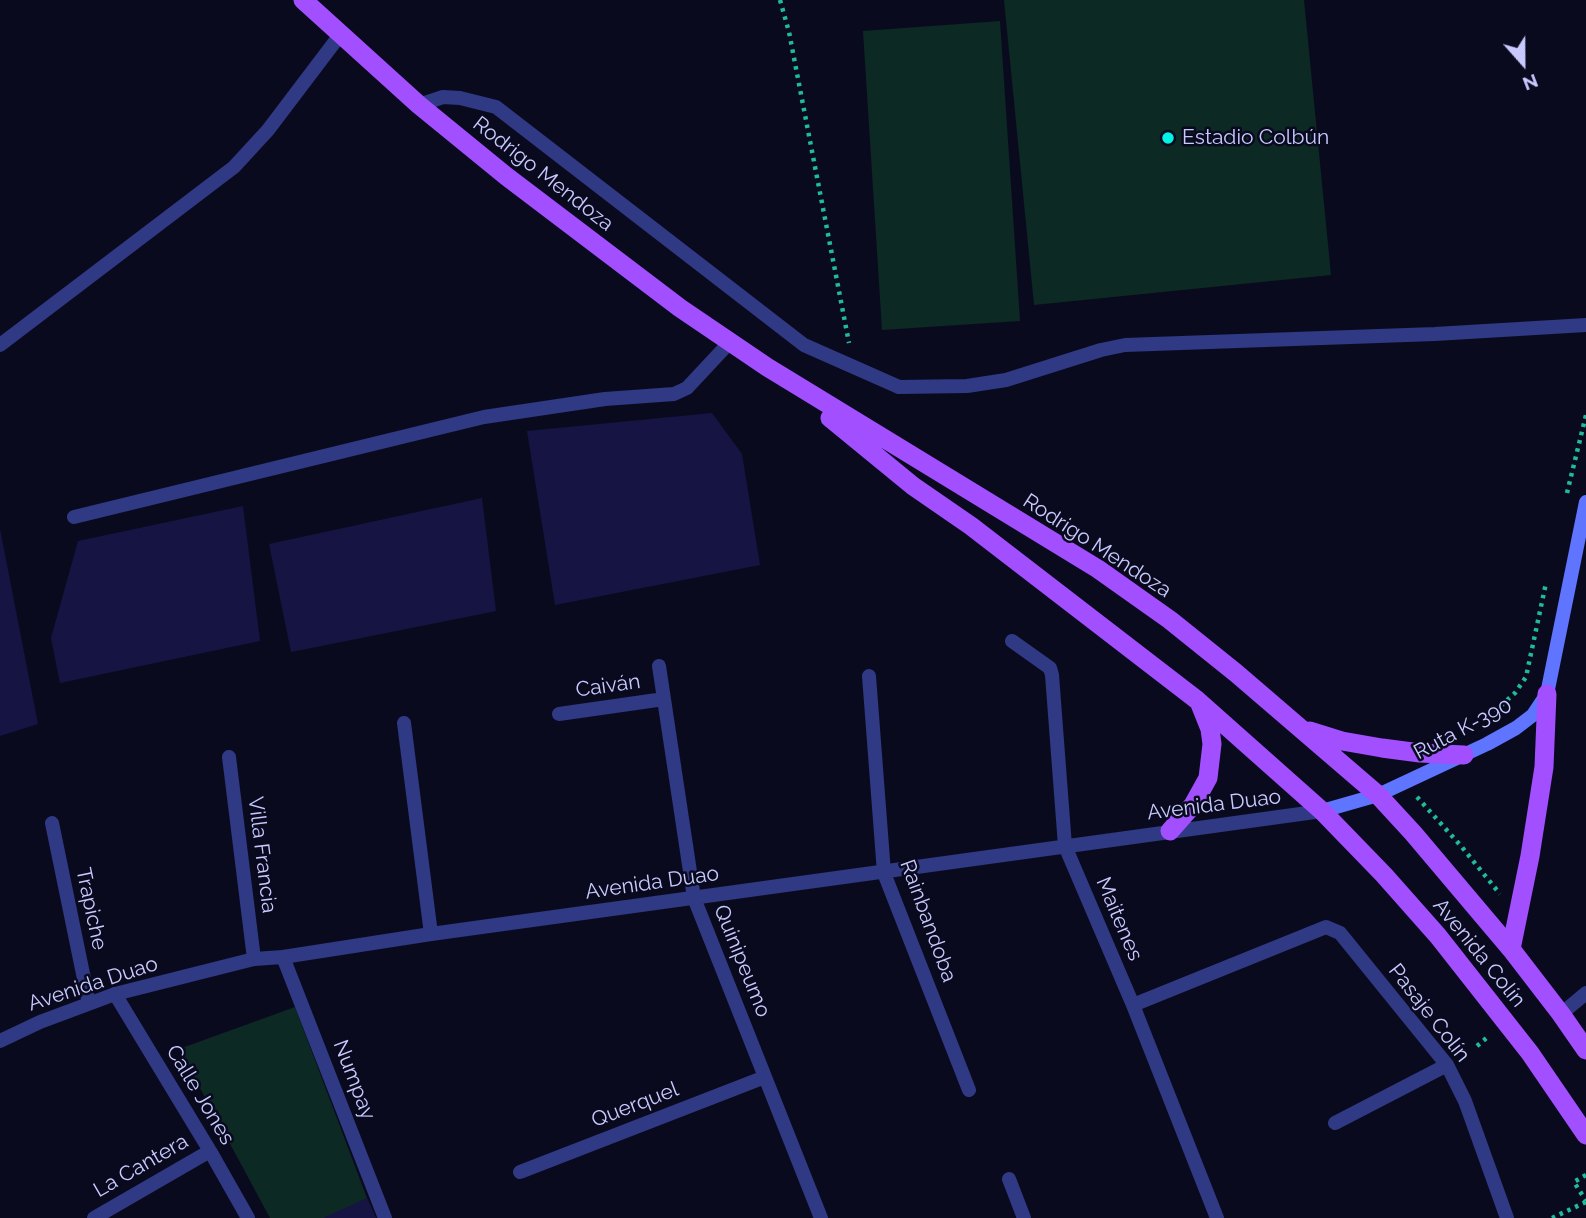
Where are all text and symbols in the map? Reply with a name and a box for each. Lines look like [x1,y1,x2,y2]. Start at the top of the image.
north arrow [1488,28,1558,98]
text: N [1520,70,1541,95]
street label: Rodrigo Mendoza [468,111,618,237]
place label: Estadio Colbún [1182,125,1329,151]
marker: Estadio Colbún [1160,130,1176,146]
street label: Rodrigo Mendoza [1018,489,1176,603]
street label: Caiván [574,669,642,703]
street label: Ruta K-390 [1410,693,1516,765]
street label: Avenida Duao [1146,784,1282,826]
street label: Villa Francia [242,795,282,915]
street label: Rainbandoba [894,856,962,986]
street label: Avenida Duao [584,861,720,905]
street label: Trapiche [70,866,112,952]
street label: Maitenes [1090,873,1148,965]
street label: Avenida Colín [1427,893,1531,1013]
street label: Quinipeumo [708,901,776,1021]
street label: Avenida Duao [25,951,161,1017]
street label: Pasaje Colín [1383,959,1475,1067]
street label: Numpay [327,1037,381,1123]
street label: Calle Jones [160,1040,240,1150]
street label: Querquel [588,1077,682,1133]
street label: La Cantera [89,1129,193,1203]

